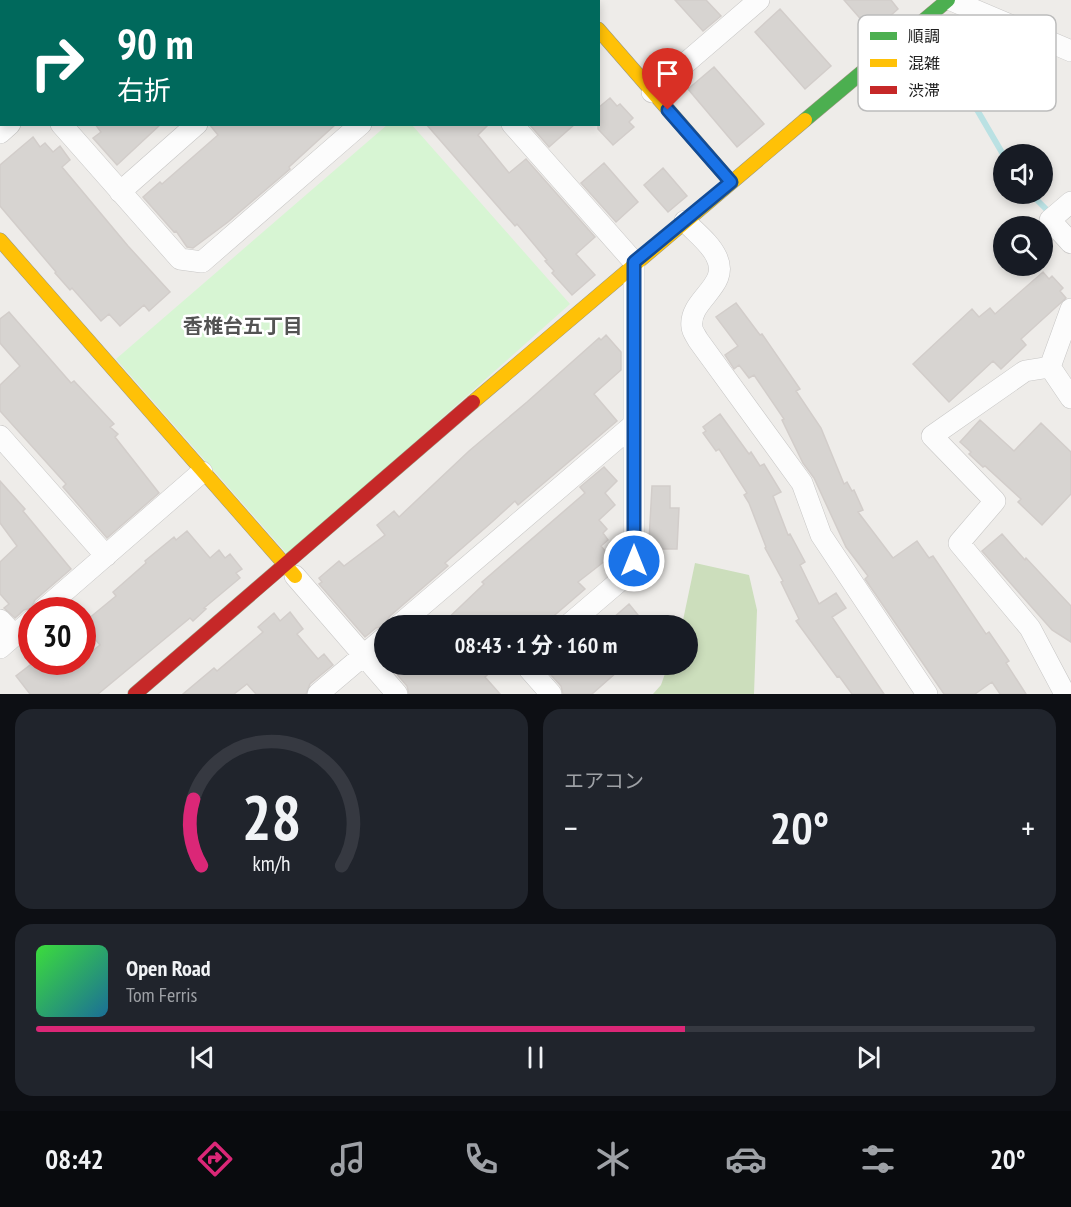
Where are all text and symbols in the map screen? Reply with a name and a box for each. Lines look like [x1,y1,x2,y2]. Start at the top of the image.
legend [858,15,1056,111]
text: 90 m [117,16,194,71]
icon: right [18,24,96,102]
text: 順調 [908,26,940,46]
pin [642,48,693,110]
text: 混雑 [908,53,940,73]
icon: arrive [651,57,684,90]
text: 右折 [117,73,171,107]
text: 渋滞 [908,80,940,100]
map controls [993,144,1053,276]
button: sound [993,144,1053,204]
button: search [993,216,1053,276]
district label: 香椎台五丁目 [183,313,303,339]
position arrow [602,529,666,593]
speed limit sign: 30 [18,597,96,675]
text: 08:43 · 1 分 · 160 m [455,631,617,659]
text: エアコン [564,768,644,794]
text: 28 [242,776,301,857]
text: 20° [770,798,829,856]
text: − [564,806,578,849]
text: + [1021,806,1035,849]
text: km/h [252,849,291,877]
text: Open Road [126,954,211,982]
text: Tom Ferris [126,982,197,1008]
icon: previous [186,1041,219,1074]
icon: pause [519,1041,552,1074]
icon: next [852,1041,885,1074]
icon: directions [194,1138,236,1180]
icon: music [327,1138,369,1180]
icon: phone [460,1138,502,1180]
icon: climate [592,1138,634,1180]
icon: car [725,1138,767,1180]
icon: filters [857,1138,899,1180]
text: 08:42 [45,1142,104,1176]
text: 20° [990,1142,1026,1176]

